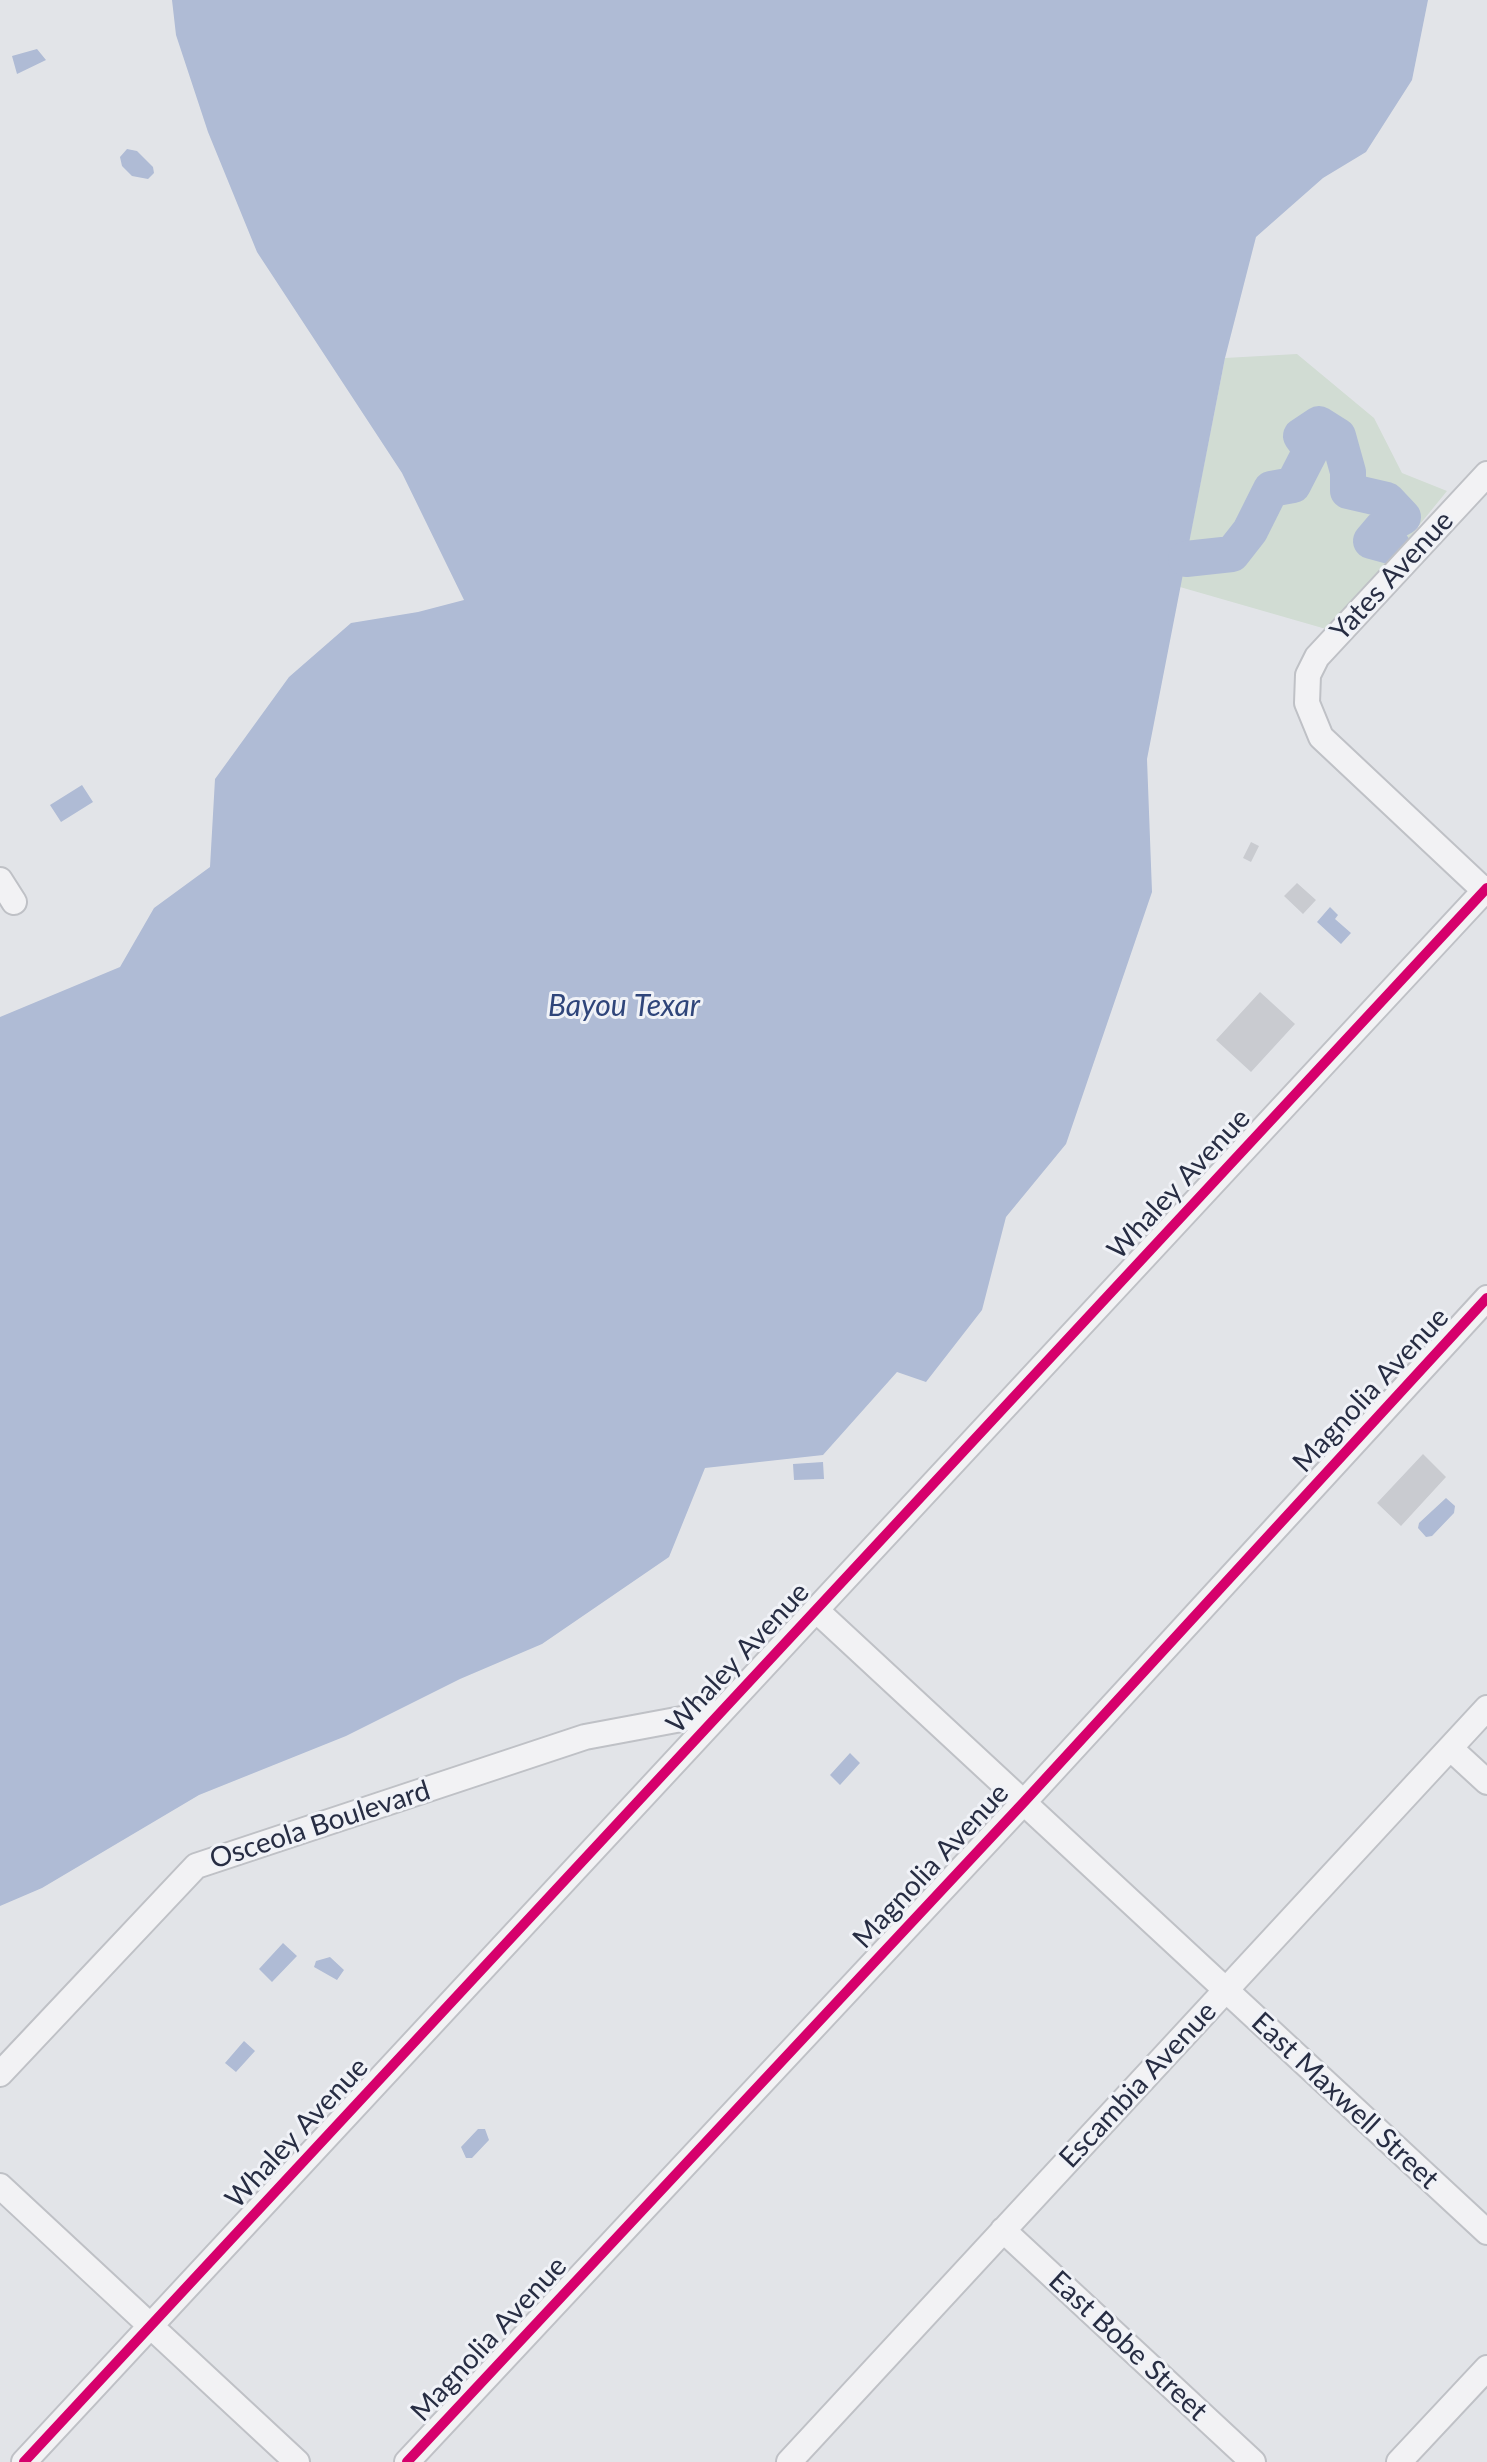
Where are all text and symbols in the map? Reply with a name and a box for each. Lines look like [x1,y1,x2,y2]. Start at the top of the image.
street label: Yates Avenue [1324,504,1460,648]
water label: Bayou Texar [548,988,700,1024]
street label: Whaley Avenue [1101,1102,1257,1266]
street label: Magnolia Avenue [1286,1301,1456,1479]
street label: Whaley Avenue [660,1576,816,1740]
street label: Osceola Boulevard [206,1774,434,1876]
street label: Magnolia Avenue [846,1777,1016,1955]
street label: Escambia Avenue [1053,1995,1223,2175]
street label: East Maxwell Street [1245,2006,1445,2196]
street label: Whaley Avenue [219,2051,375,2215]
street label: Magnolia Avenue [404,2250,574,2428]
street label: East Bobe Street [1042,2264,1214,2428]

